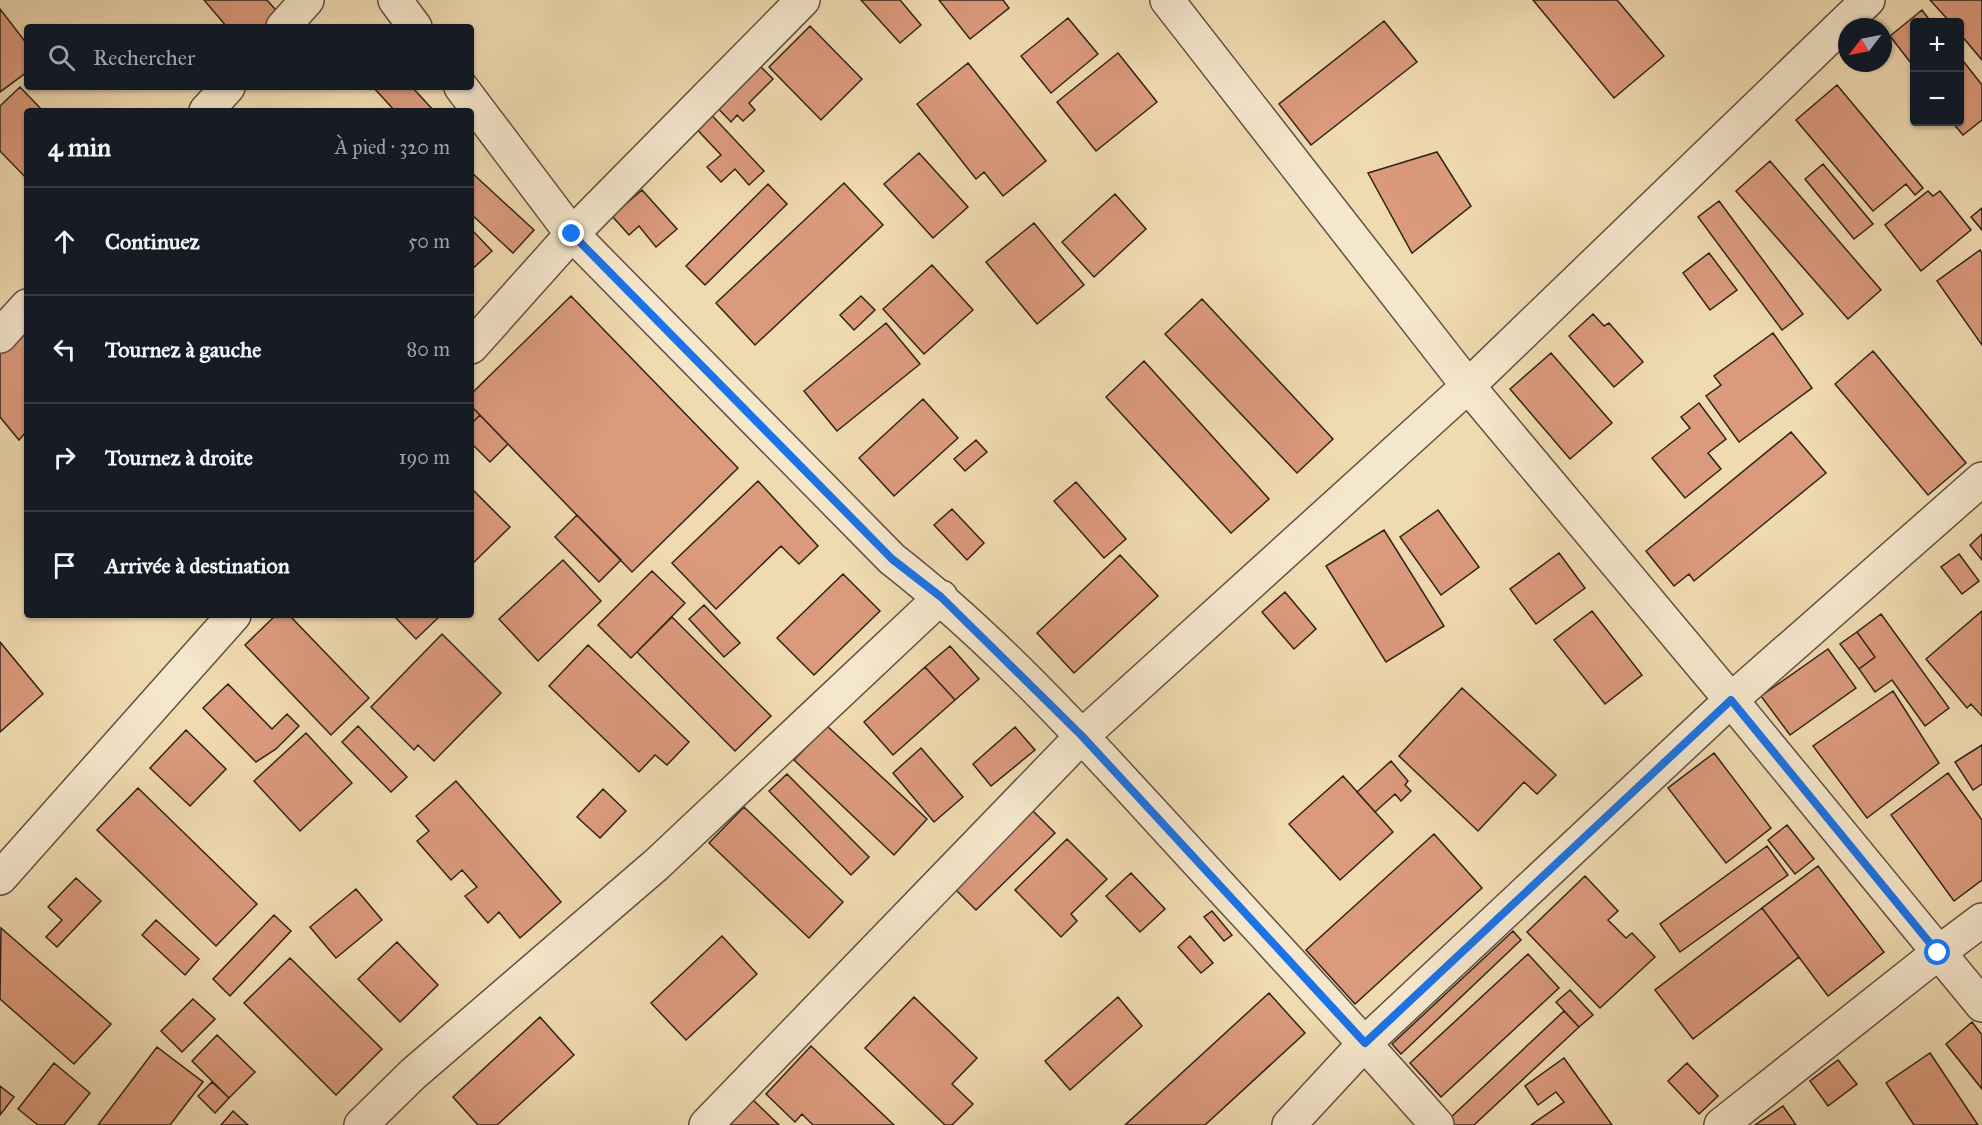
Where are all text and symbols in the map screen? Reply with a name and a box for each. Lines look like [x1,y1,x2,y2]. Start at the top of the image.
north arrow [1838,18,1892,72]
map controls [1910,18,1964,126]
button: + [1910,18,1964,72]
search box [24,24,474,90]
icon: search [45,41,78,74]
text: Rechercher [93,44,195,71]
button: − [1910,72,1964,126]
text: 4 min [48,131,111,163]
text: À pied · 320 m [335,135,450,159]
route end [558,220,584,246]
icon: ahead [48,225,81,258]
text: Continuez [105,228,200,255]
text: 50 m [408,229,450,253]
icon: left [48,333,81,366]
text: Tournez à gauche [105,336,261,363]
text: 80 m [407,337,450,361]
icon: right [48,441,81,474]
text: Tournez à droite [105,444,253,471]
text: 190 m [399,445,450,469]
icon: arrive [48,549,81,582]
text: Arrivée à destination [105,552,290,579]
route start [1924,939,1950,965]

